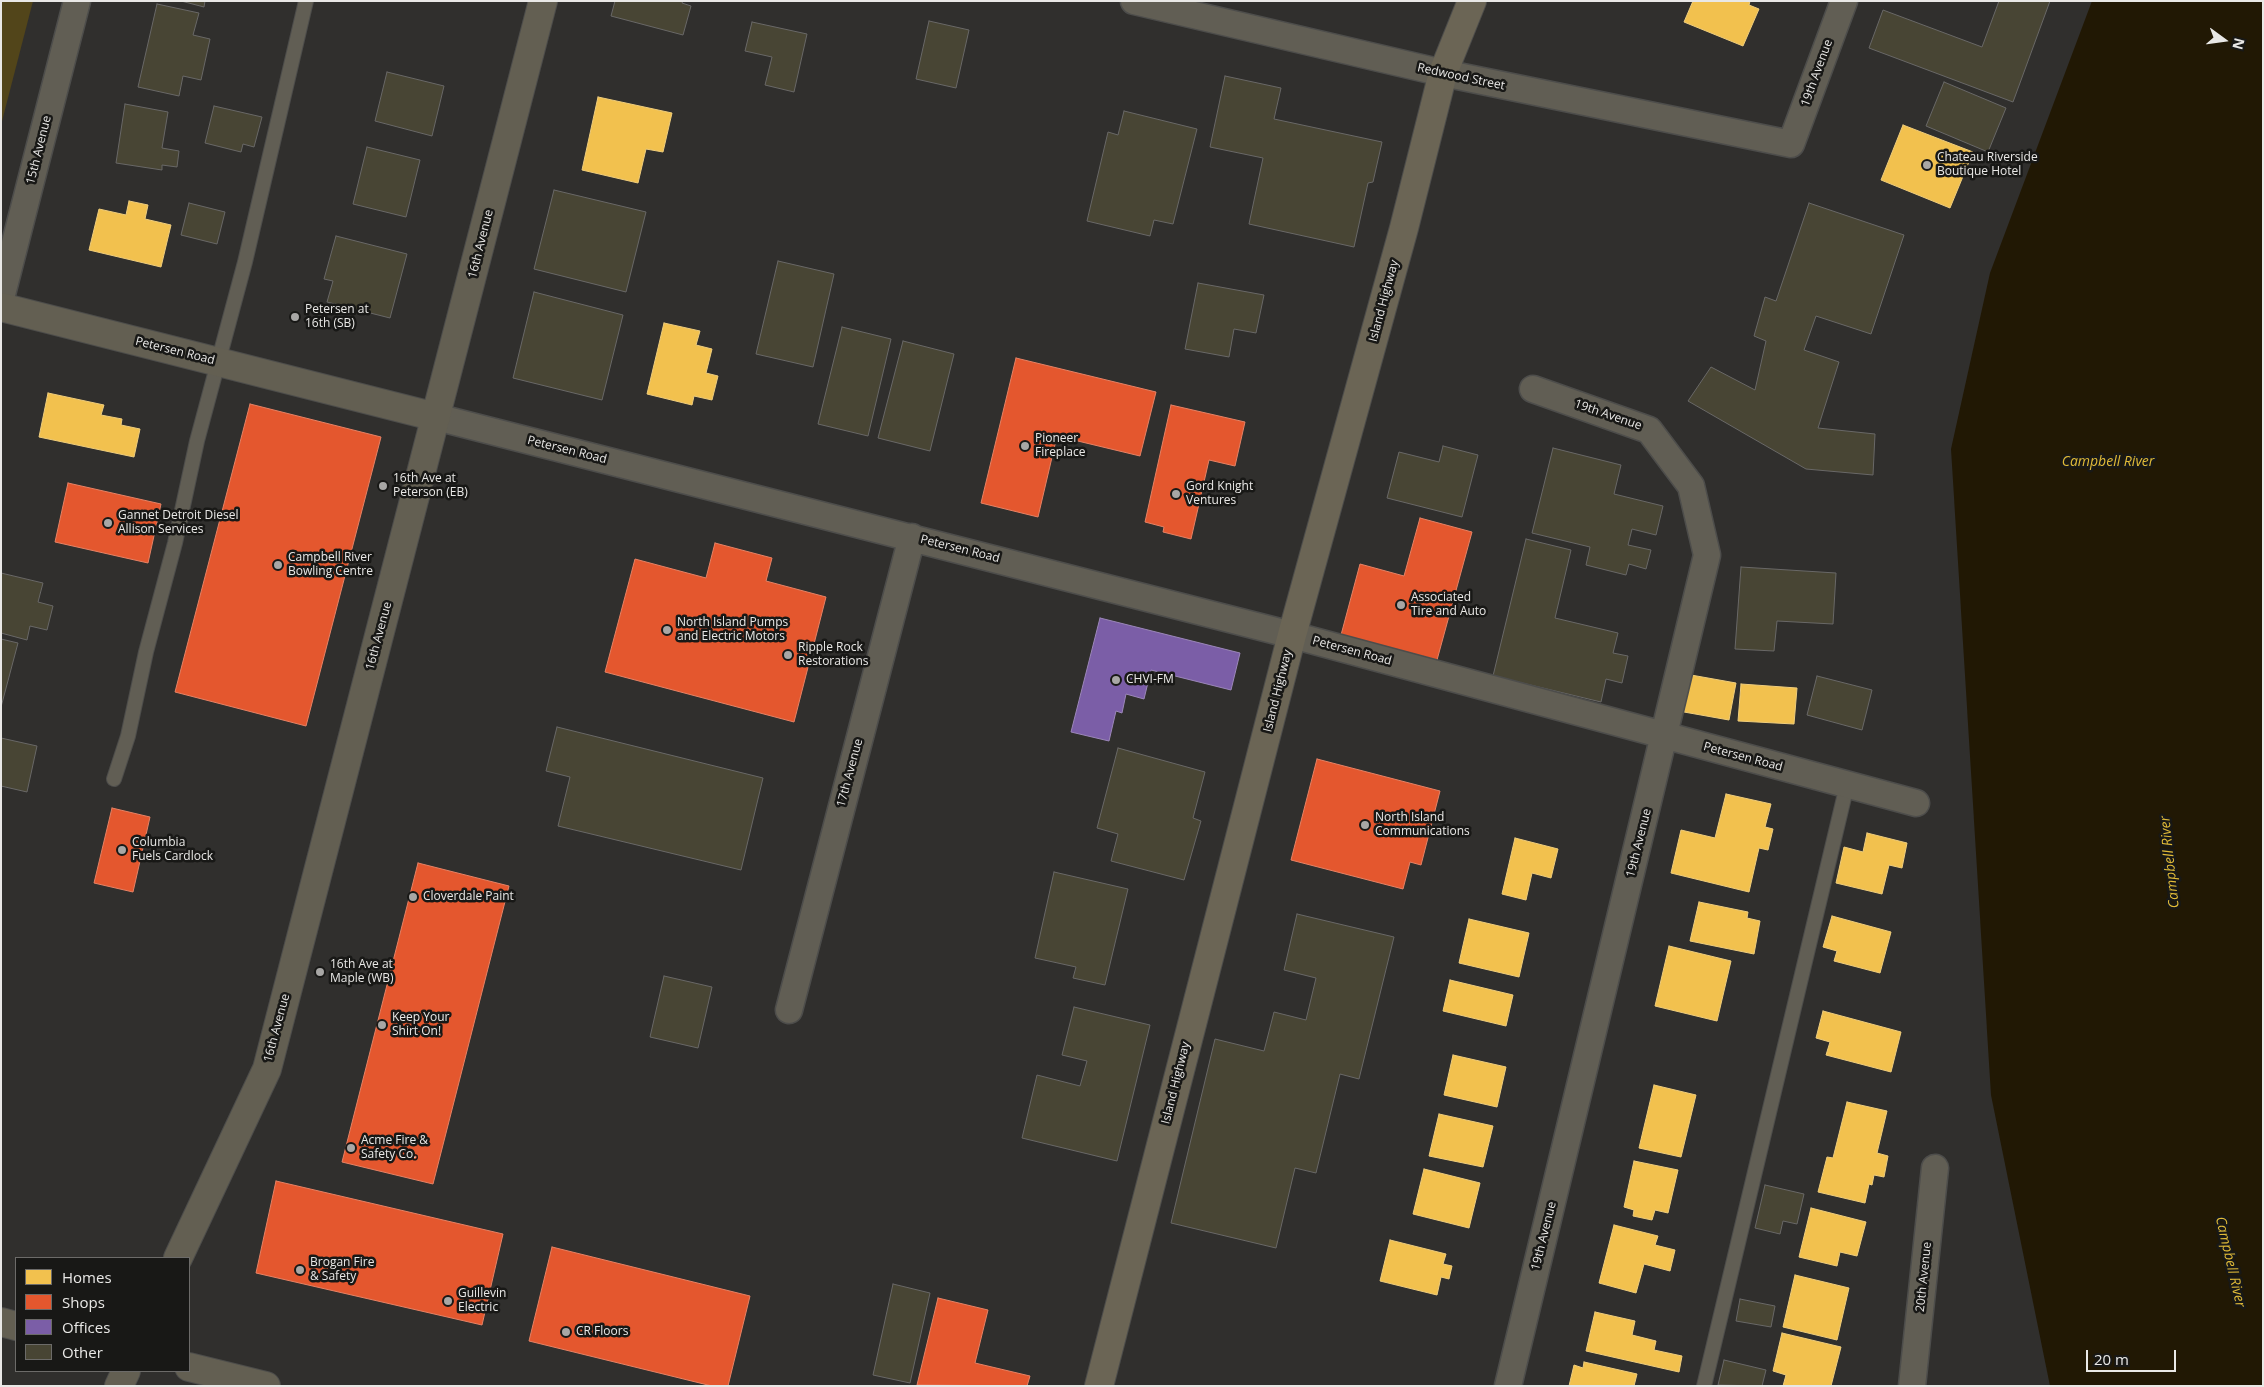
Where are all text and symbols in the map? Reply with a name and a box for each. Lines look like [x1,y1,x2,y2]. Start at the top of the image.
north arrow [2199,15,2249,65]
text: N [2228,36,2250,52]
street label: 19th Avenue [1798,38,1836,108]
street label: Redwood Street [1416,61,1506,93]
street label: 15th Avenue [24,114,54,186]
place label: Chateau Riverside Boutique Hotel [1937,151,2038,179]
marker: Chateau Riverside Boutique Hotel [1921,159,1933,171]
street label: 16th Avenue [466,208,496,280]
street label: Island Highway [1366,258,1402,344]
place label: Petersen at 16th (SB) [305,303,369,331]
marker: Petersen at 16th (SB) [289,311,301,323]
street label: Petersen Road [134,334,216,368]
street label: 19th Avenue [1572,397,1644,433]
place label: Pioneer Fireplace [1035,432,1085,460]
street label: Petersen Road [526,433,608,467]
marker: Pioneer Fireplace [1019,440,1031,452]
water label: Campbell River [2062,454,2154,470]
place label: 16th Ave at Peterson (EB) [393,472,468,500]
marker: 16th Ave at Peterson (EB) [377,480,389,492]
place label: Gord Knight Ventures [1186,480,1253,508]
marker: Gord Knight Ventures [1170,488,1182,500]
place label: Gannet Detroit Diesel Allison Services [118,509,238,537]
marker: Gannet Detroit Diesel Allison Services [102,517,114,529]
street label: Petersen Road [919,532,1001,566]
place label: Campbell River Bowling Centre [288,551,373,579]
marker: Campbell River Bowling Centre [272,559,284,571]
place label: Associated Tire and Auto [1411,591,1486,619]
marker: Associated Tire and Auto [1395,599,1407,611]
street label: 16th Avenue [363,600,395,672]
place label: North Island Pumps and Electric Motors [677,616,788,644]
marker: North Island Pumps and Electric Motors [661,624,673,636]
street label: Petersen Road [1311,634,1393,668]
place label: Ripple Rock Restorations [798,641,869,669]
street label: Island Highway [1261,648,1295,734]
marker: Ripple Rock Restorations [782,649,794,661]
place label: CHVI-FM [1126,673,1174,687]
marker: CHVI-FM [1110,674,1122,686]
street label: 17th Avenue [834,737,866,809]
street label: Petersen Road [1702,740,1784,774]
street label: 19th Avenue [1624,807,1654,879]
place label: North Island Communications [1375,811,1470,839]
water label: Campbell River [2157,815,2183,909]
marker: North Island Communications [1359,819,1371,831]
place label: Columbia Fuels Cardlock [132,836,213,864]
marker: Columbia Fuels Cardlock [116,844,128,856]
place label: Cloverdale Paint [423,890,514,904]
marker: Cloverdale Paint [407,891,419,903]
place label: 16th Ave at Maple (WB) [330,958,394,986]
marker: 16th Ave at Maple (WB) [314,966,326,978]
street label: 16th Avenue [261,992,293,1064]
place label: Keep Your Shirt On! [392,1011,449,1039]
marker: Keep Your Shirt On! [376,1019,388,1031]
street label: Island Highway [1159,1040,1193,1126]
place label: Acme Fire & Safety Co. [361,1134,428,1162]
marker: Acme Fire & Safety Co. [345,1142,357,1154]
street label: 19th Avenue [1529,1200,1559,1272]
water label: Campbell River [2211,1215,2249,1309]
street label: 20th Avenue [1913,1241,1935,1313]
place label: Brogan Fire & Safety [310,1256,374,1284]
legend [15,1257,190,1372]
marker: Brogan Fire & Safety [294,1264,306,1276]
text: Homes [62,1267,112,1287]
place label: Guillevin Electric [458,1287,506,1315]
text: Shops [62,1292,105,1312]
marker: Guillevin Electric [442,1295,454,1307]
text: Offices [62,1317,110,1337]
place label: CR Floors [576,1325,628,1339]
marker: CR Floors [560,1326,572,1338]
scale bar [2089,1340,2179,1372]
text: Other [62,1342,103,1362]
text: 20 m [2094,1349,2129,1369]

